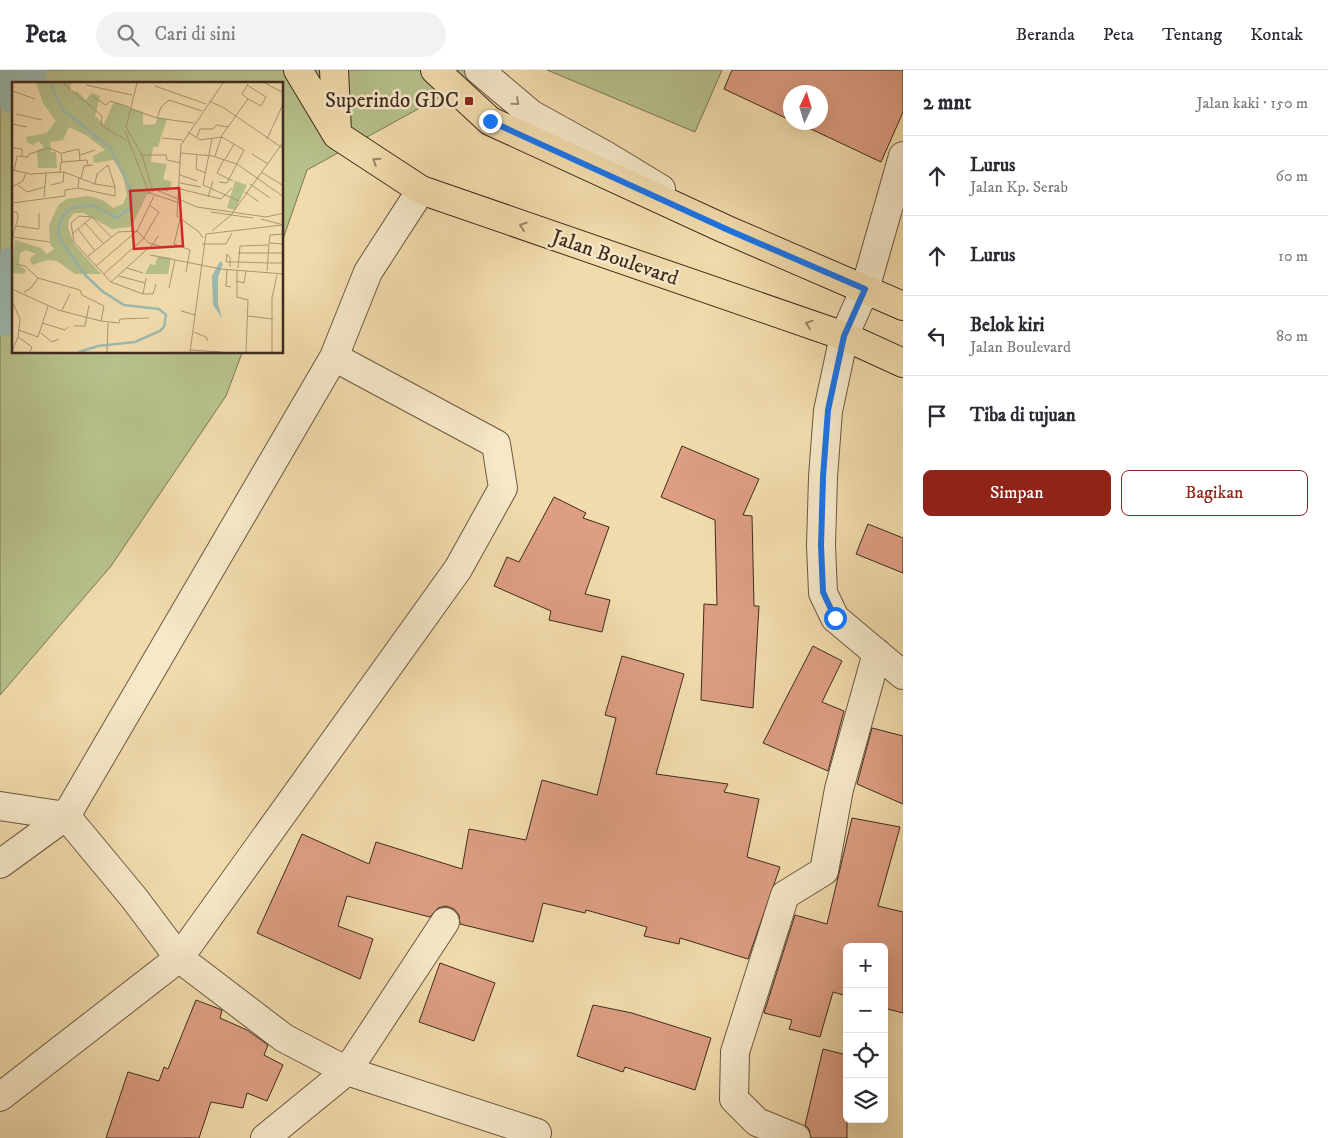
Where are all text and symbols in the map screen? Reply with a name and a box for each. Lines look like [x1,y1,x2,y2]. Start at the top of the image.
search box [96,12,446,57]
text: Peta [25,20,66,50]
icon: search [114,21,142,49]
text: Cari di sini [154,23,236,46]
text: Beranda [1016,24,1075,46]
text: Peta [1103,24,1134,46]
text: Tentang [1162,24,1222,46]
text: Kontak [1250,24,1303,46]
inset map [12,82,284,354]
north arrow [783,85,828,130]
place label: Superindo GDC [325,88,459,114]
text: 2 mnt [923,90,971,116]
text: Jalan kaki · 150 m [1196,93,1308,113]
marker: Superindo GDC [463,95,475,107]
one-way arrow [511,96,520,105]
route end [479,110,502,133]
text: Lurus [970,154,1015,177]
one-way arrow [372,157,381,167]
icon: ahead [923,162,951,190]
text: 60 m [1276,166,1308,186]
text: Jalan Kp. Serab [970,177,1068,197]
one-way arrow [520,222,528,232]
street label: Jalan Boulevard [546,223,682,292]
icon: ahead [923,242,951,270]
text: Lurus [970,244,1015,267]
text: 10 m [1278,246,1308,266]
text: Belok kiri [970,314,1044,337]
one-way arrow [806,320,814,330]
icon: left [923,322,951,350]
text: 80 m [1276,326,1308,346]
text: Jalan Boulevard [970,337,1071,357]
icon: arrive [923,402,951,430]
text: Tiba di tujuan [970,404,1076,427]
button: Simpan [923,470,1111,516]
button: Bagikan [1121,470,1308,516]
route start [824,607,847,630]
map controls [843,943,888,1123]
button: + [843,943,888,988]
button: − [843,988,888,1033]
button: locate [843,1033,888,1078]
button: layers [843,1078,888,1123]

